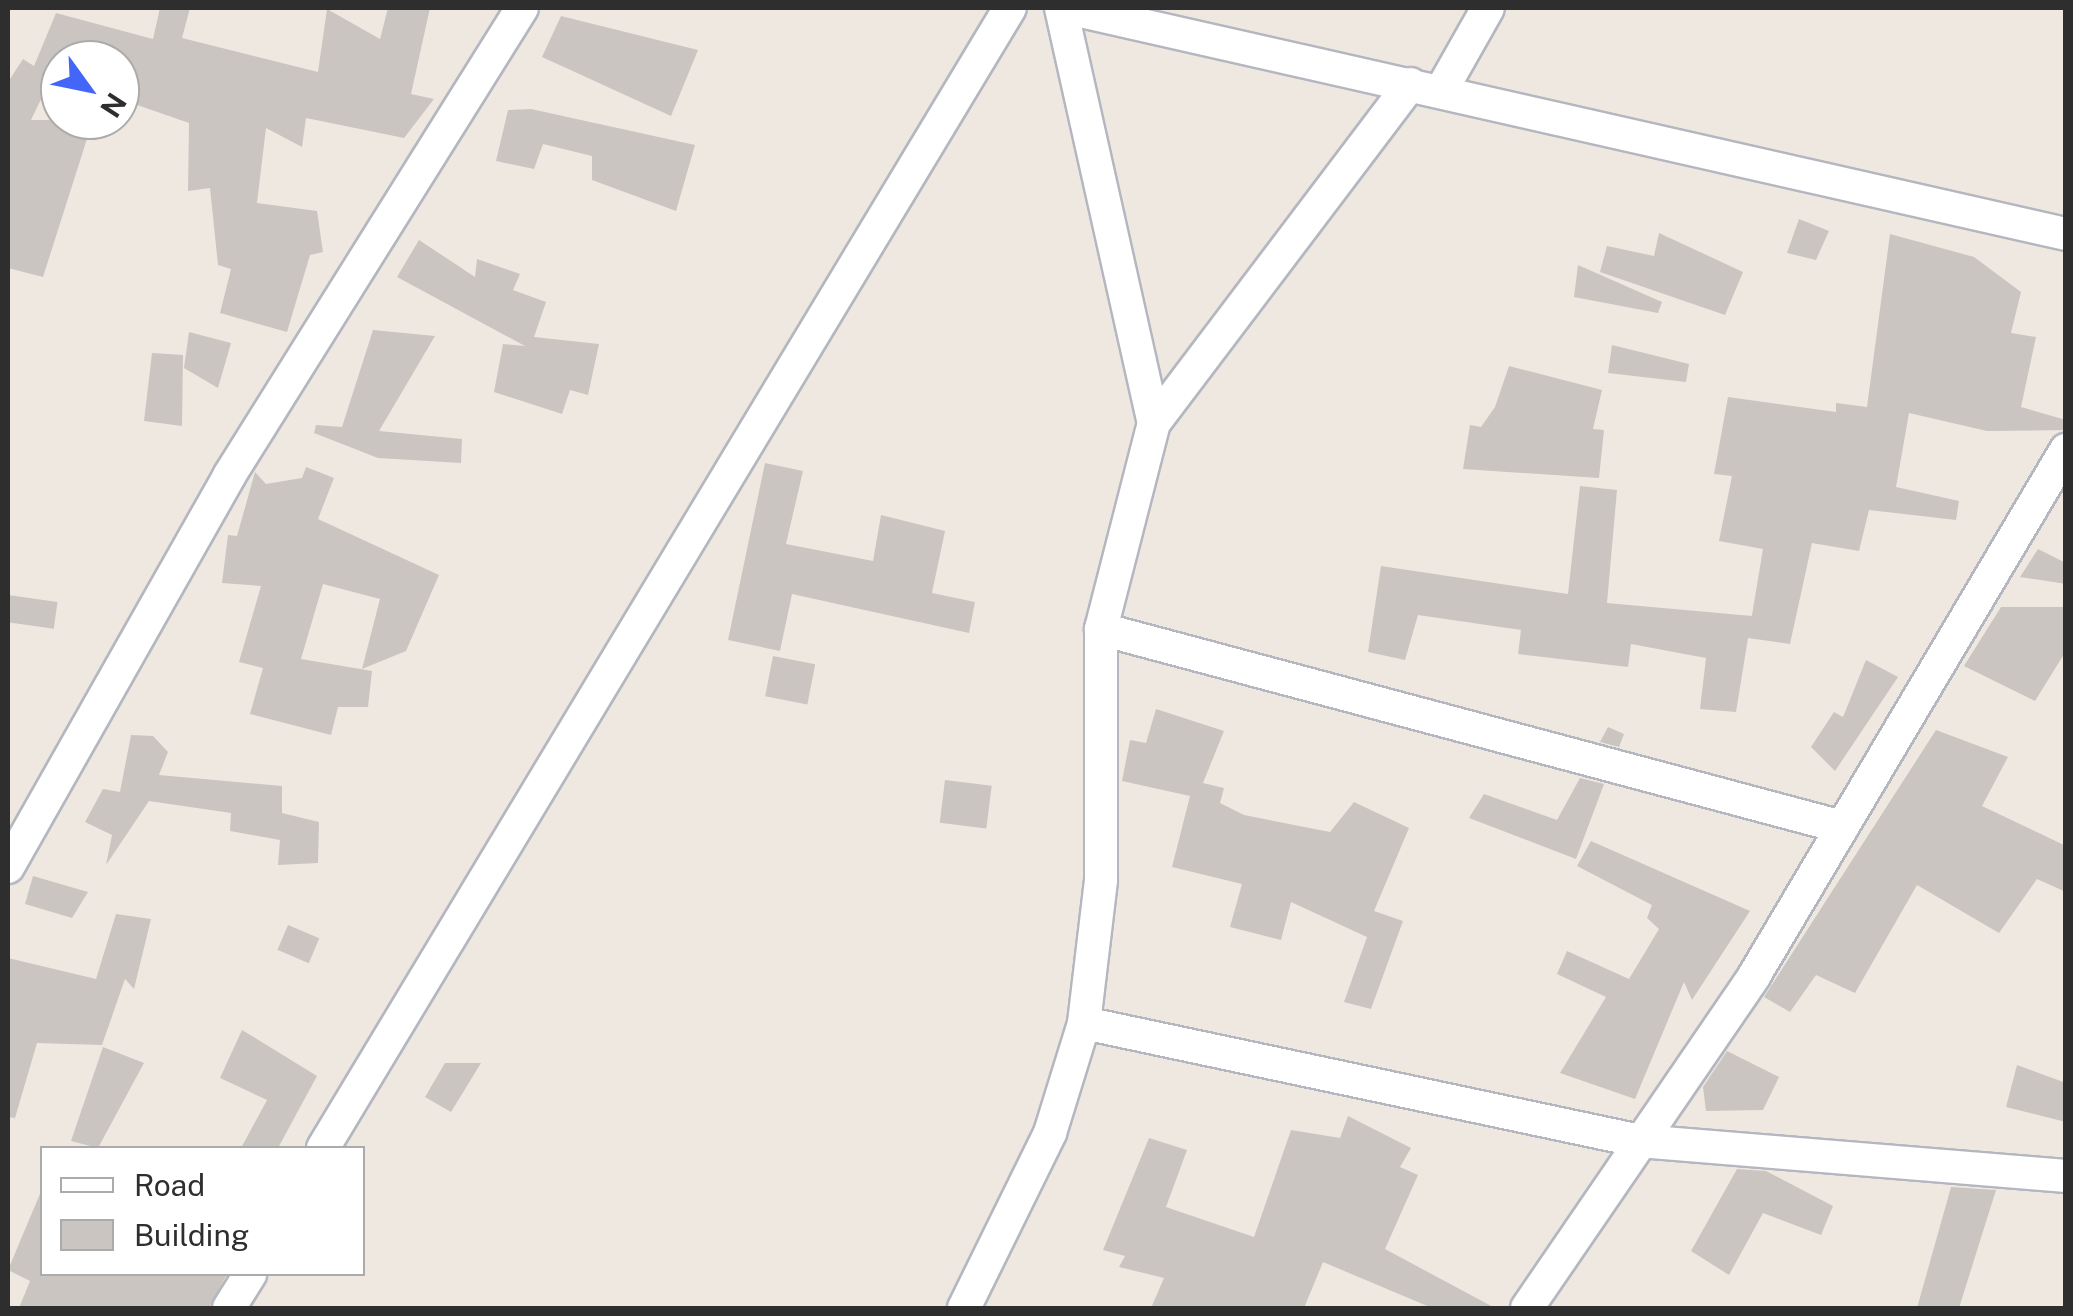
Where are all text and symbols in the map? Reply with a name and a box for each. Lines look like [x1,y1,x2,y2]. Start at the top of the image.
north arrow [40,40,140,140]
text: N [94,87,134,124]
legend [40,1146,365,1276]
text: Road [134,1167,205,1203]
text: Building [134,1217,249,1253]

